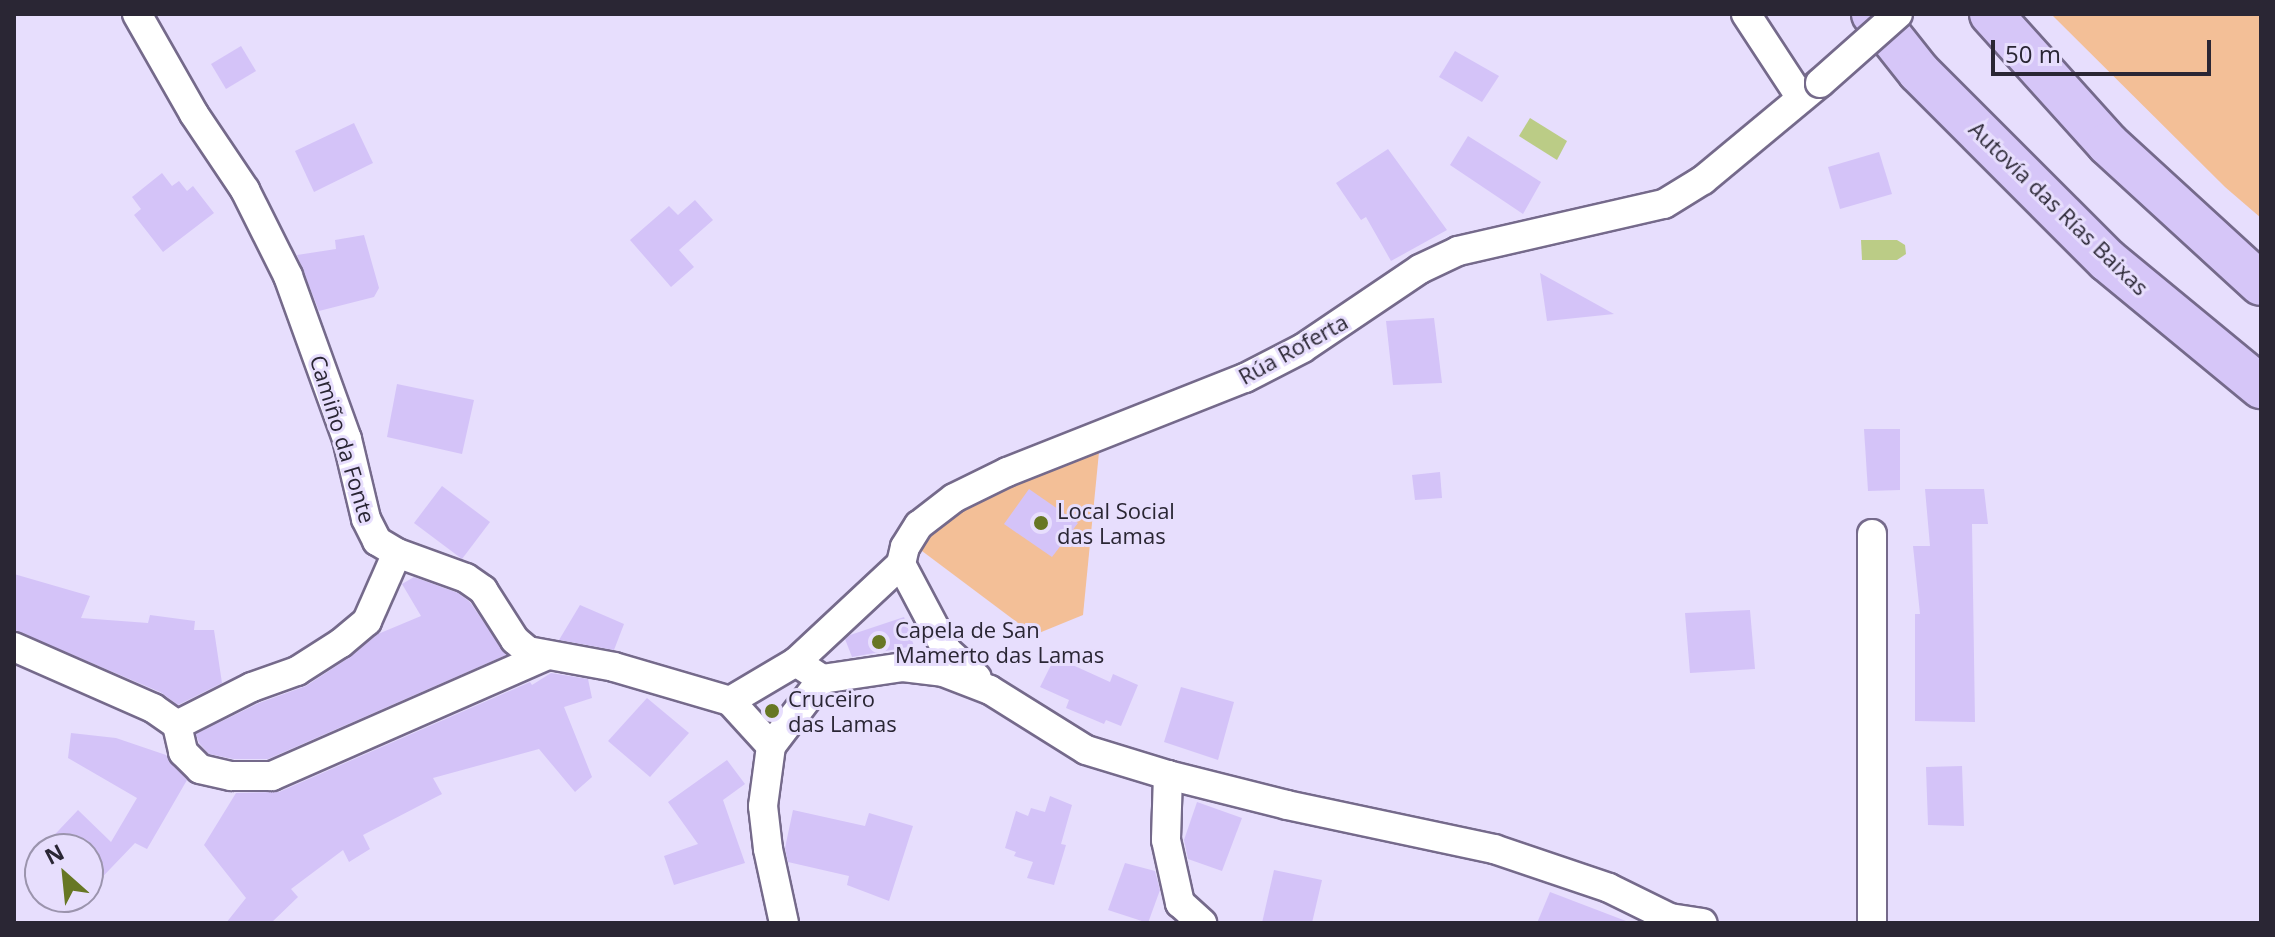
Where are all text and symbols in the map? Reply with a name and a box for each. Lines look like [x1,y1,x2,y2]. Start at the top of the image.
scale bar [1995,24,2215,74]
text: 50 m [2005,37,2061,70]
street label: Autovía das Rías Baixas [1964,116,2154,300]
street label: Rúa Roferta [1234,308,1352,390]
street label: Camiño da Fonte [305,352,381,526]
place label: Local Social das Lamas [1057,497,1175,548]
marker: Local Social das Lamas [1032,514,1050,532]
place label: Capela de San Mamerto das Lamas [895,616,1104,668]
marker: Capela de San Mamerto das Lamas [870,633,888,651]
place label: Cruceiro das Lamas [788,685,897,736]
marker: Cruceiro das Lamas [763,702,781,720]
north arrow [24,833,104,913]
text: N [39,836,69,871]

